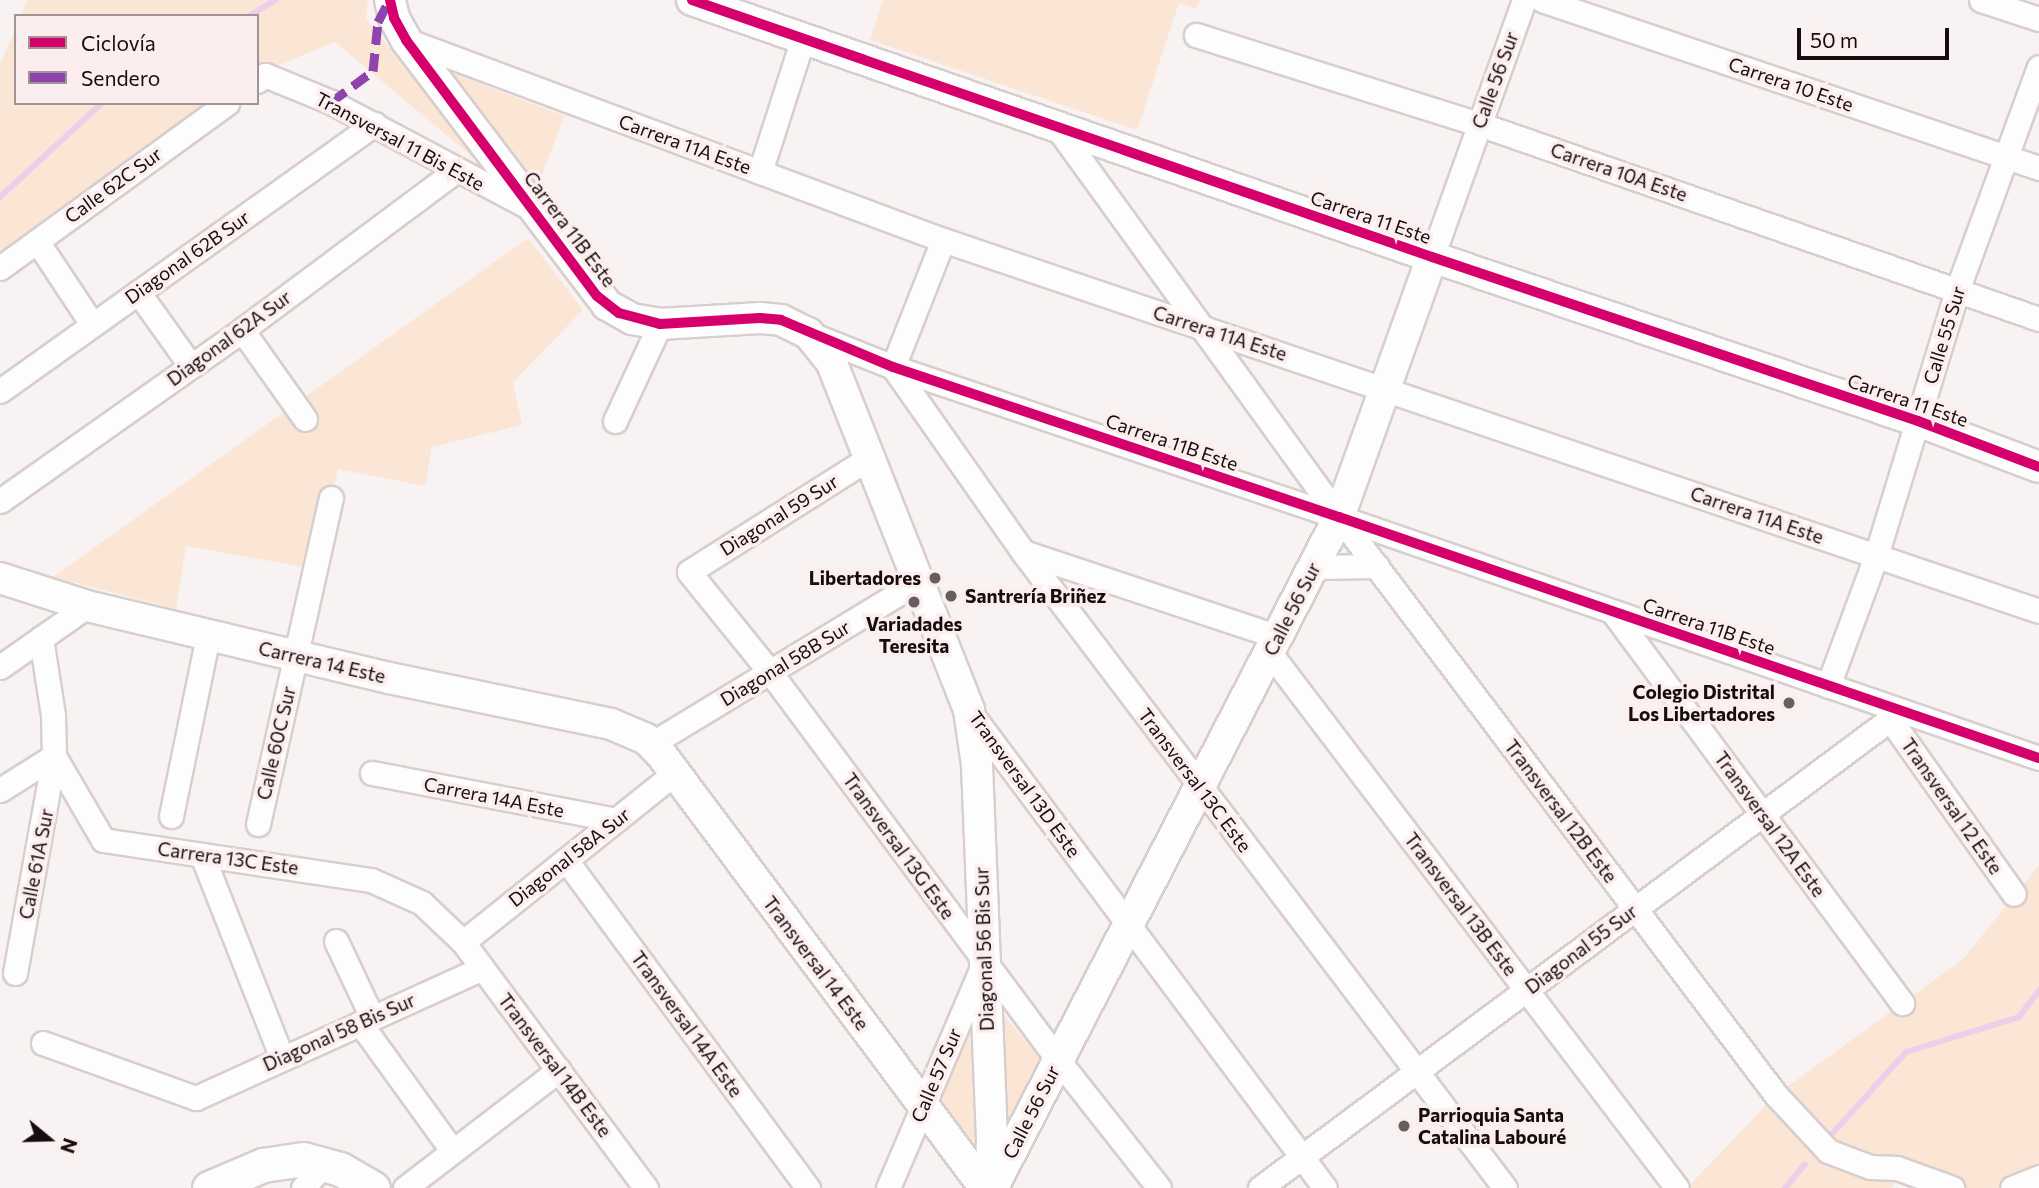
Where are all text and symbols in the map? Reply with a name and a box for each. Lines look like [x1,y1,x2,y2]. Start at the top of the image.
legend [14,14,259,105]
scale bar [1801,14,1953,58]
text: 50 m [1810,27,1858,52]
street label: Calle 56 Sur [1467,28,1523,132]
text: Ciclovía [81,30,156,55]
street label: Carrera 10 Este [1726,52,1856,116]
text: Sendero [81,65,160,90]
street label: Transversal 11 Bis Este [312,87,488,195]
street label: Carrera 11A Este [616,109,754,179]
street label: Carrera 10A Este [1548,138,1690,206]
street label: Calle 62C Sur [60,142,166,228]
street label: Carrera 11B Este [519,167,621,291]
street label: Carrera 11 Este [1308,186,1434,248]
street label: Diagonal 62B Sur [120,206,254,308]
street label: Calle 55 Sur [1918,283,1970,387]
street label: Diagonal 62A Sur [163,285,295,391]
street label: Carrera 11A Este [1150,301,1290,365]
street label: Carrera 11 Este [1845,369,1971,431]
street label: Carrera 11B Este [1103,409,1241,475]
street label: Diagonal 59 Sur [716,470,842,560]
street label: Carrera 11A Este [1687,482,1827,548]
street label: Calle 56 Sur [1259,559,1325,659]
place label: Libertadores [809,567,921,589]
marker: Libertadores [927,570,943,586]
place label: Santrería Briñez [965,585,1106,607]
marker: Santrería Briñez [943,588,959,604]
street label: Carrera 11B Este [1640,593,1778,659]
marker: Variadades Teresita [906,594,922,610]
place label: Variadades Teresita [866,613,962,657]
street label: Diagonal 58B Sur [716,615,854,711]
street label: Carrera 14 Este [256,636,388,688]
place label: Colegio Distrital Los Libertadores [1628,681,1775,725]
street label: Calle 60C Sur [252,684,300,802]
marker: Colegio Distrital Los Libertadores [1781,695,1797,711]
street label: Transversal 13C Este [1134,704,1256,856]
street label: Transversal 13D Este [964,706,1086,862]
street label: Transversal 12 Este [1897,734,2007,878]
street label: Transversal 12B Este [1500,735,1622,887]
street label: Transversal 12A Este [1710,747,1830,901]
street label: Transversal 13G Este [838,768,960,924]
street label: Carrera 14A Este [422,772,566,822]
street label: Diagonal 58A Sur [504,803,634,911]
street label: Calle 61A Sur [14,807,58,921]
street label: Transversal 13B Este [1400,828,1522,980]
street label: Carrera 13C Este [156,837,300,879]
street label: Diagonal 56 Bis Sur [970,866,998,1032]
street label: Transversal 14 Este [758,892,874,1034]
street label: Diagonal 55 Sur [1520,899,1642,999]
street label: Transversal 14A Este [626,947,748,1101]
street label: Diagonal 58 Bis Sur [259,988,419,1076]
street label: Transversal 14B Este [494,989,616,1141]
street label: Calle 57 Sur [906,1024,966,1126]
street label: Calle 56 Sur [998,1062,1064,1162]
north arrow [14,1104,84,1174]
place label: Parrioquia Santa Catalina Labouré [1418,1104,1566,1148]
marker: Parrioquia Santa Catalina Labouré [1396,1118,1412,1134]
text: N [56,1136,83,1156]

